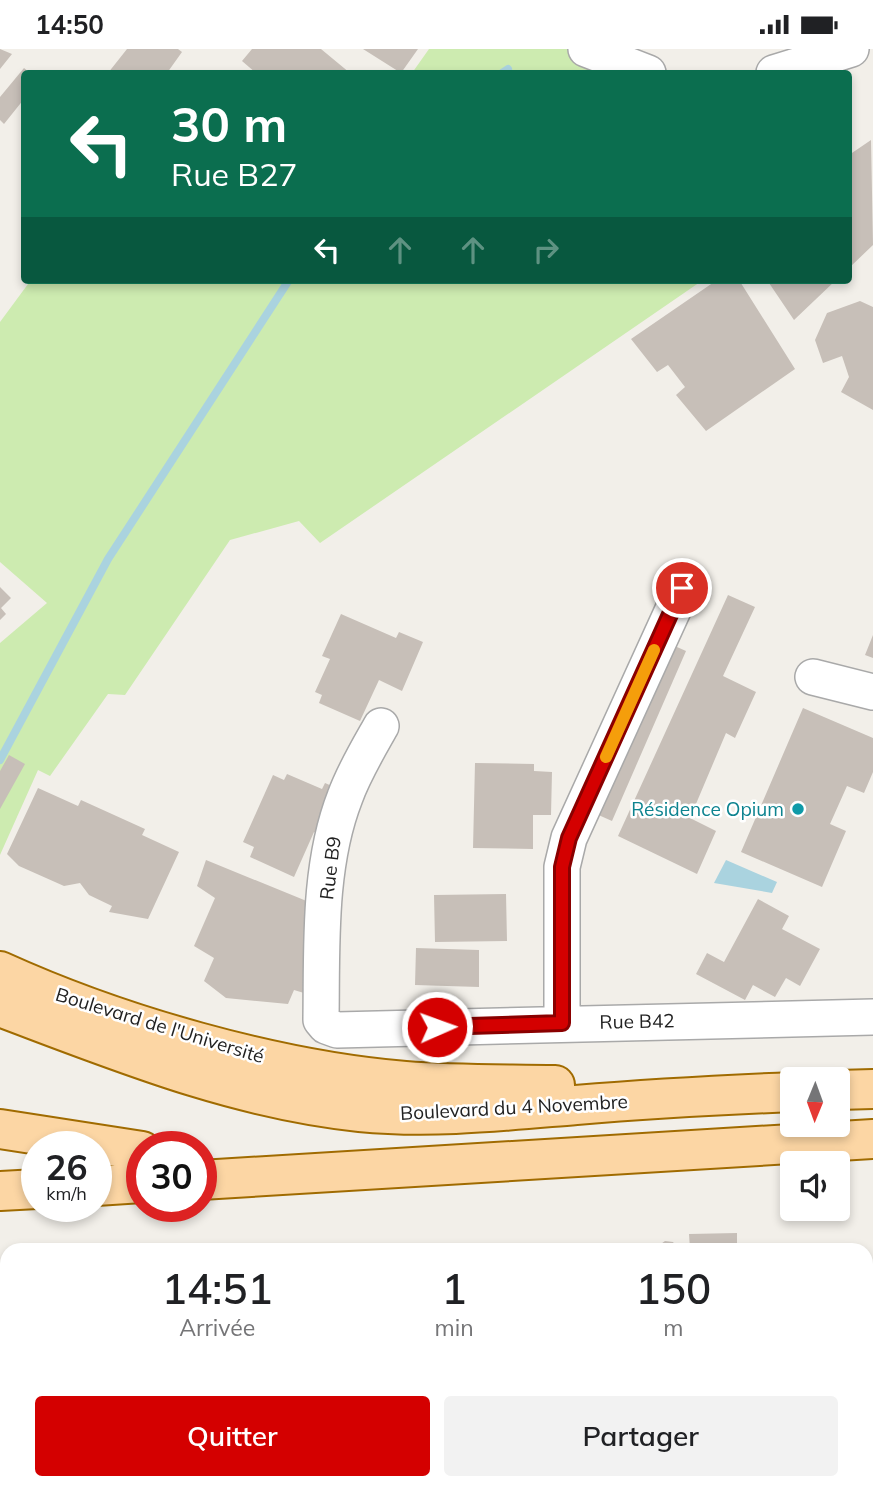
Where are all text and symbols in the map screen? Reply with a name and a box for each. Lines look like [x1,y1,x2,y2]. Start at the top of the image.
text: 14:50 [35,8,104,41]
text: 30 m [171,93,287,154]
icon: left [56,98,147,189]
text: Rue B27 [171,154,298,194]
icon: left [308,231,346,269]
icon: ahead [381,231,419,269]
icon: ahead [454,231,492,269]
icon: right [527,231,565,269]
pin [652,558,712,618]
icon: arrive [663,569,701,607]
place label: Résidence Opium [631,797,784,821]
marker: Résidence Opium [790,801,806,817]
street label: Rue B9 [314,835,346,901]
street label: Boulevard de l'Université [53,982,267,1068]
position arrow [400,990,474,1064]
street label: Rue B42 [599,1008,675,1034]
north arrow [780,1067,850,1137]
map controls [780,1067,850,1221]
street label: Boulevard du 4 Novembre [400,1089,628,1125]
speed limit sign: 30 [126,1131,217,1222]
text: 26 [45,1145,88,1189]
button: sound [780,1151,850,1221]
text: km/h [46,1182,87,1205]
text: 14:51 [162,1262,273,1315]
text: 1 [441,1262,467,1315]
text: 150 [636,1262,711,1315]
text: Arrivée [179,1313,255,1342]
text: min [434,1313,474,1342]
text: m [663,1313,683,1342]
button: Quitter [35,1396,430,1476]
button: Partager [444,1396,838,1476]

